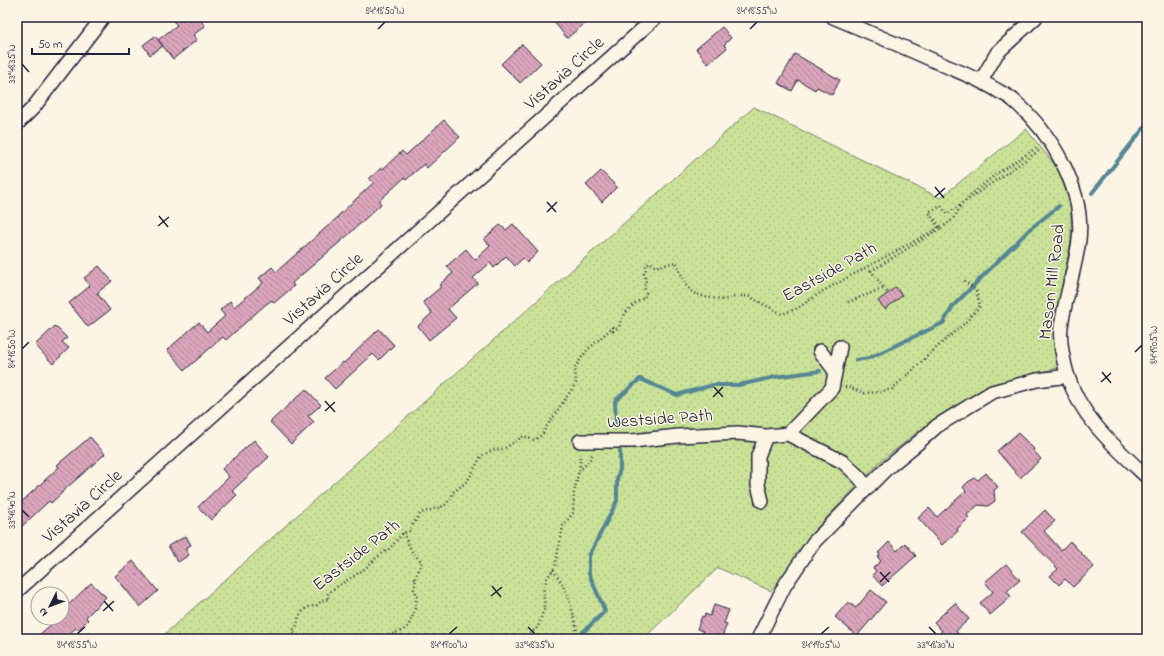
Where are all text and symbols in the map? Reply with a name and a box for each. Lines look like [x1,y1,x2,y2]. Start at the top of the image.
text: 84°18'50"W [366,4,405,19]
text: 84°18'55"W [737,4,777,19]
scale bar [32,30,129,56]
street label: Vistavia Circle [518,30,611,118]
text: 50 m [38,36,62,54]
text: 33°48'35"N [5,44,20,83]
street label: Mason Mill Road [1033,223,1073,341]
street label: Eastside Path [778,236,882,310]
street label: Vistavia Circle [277,246,370,334]
text: 84°19'05"W [1147,326,1162,364]
text: 84°18'50"W [5,329,20,368]
street label: Westside Path [606,403,714,437]
street label: Vistavia Circle [36,463,129,551]
text: 33°48'40"N [5,491,20,529]
street label: Eastside Path [308,514,406,598]
north arrow [30,586,70,626]
text: N [35,604,52,620]
text: 84°18'55"W [57,638,97,653]
text: 84°19'00"W [431,638,468,653]
text: 33°48'35"N [516,638,555,653]
text: 84°19'05"W [802,638,840,653]
text: 33°48'30"N [917,638,955,653]

